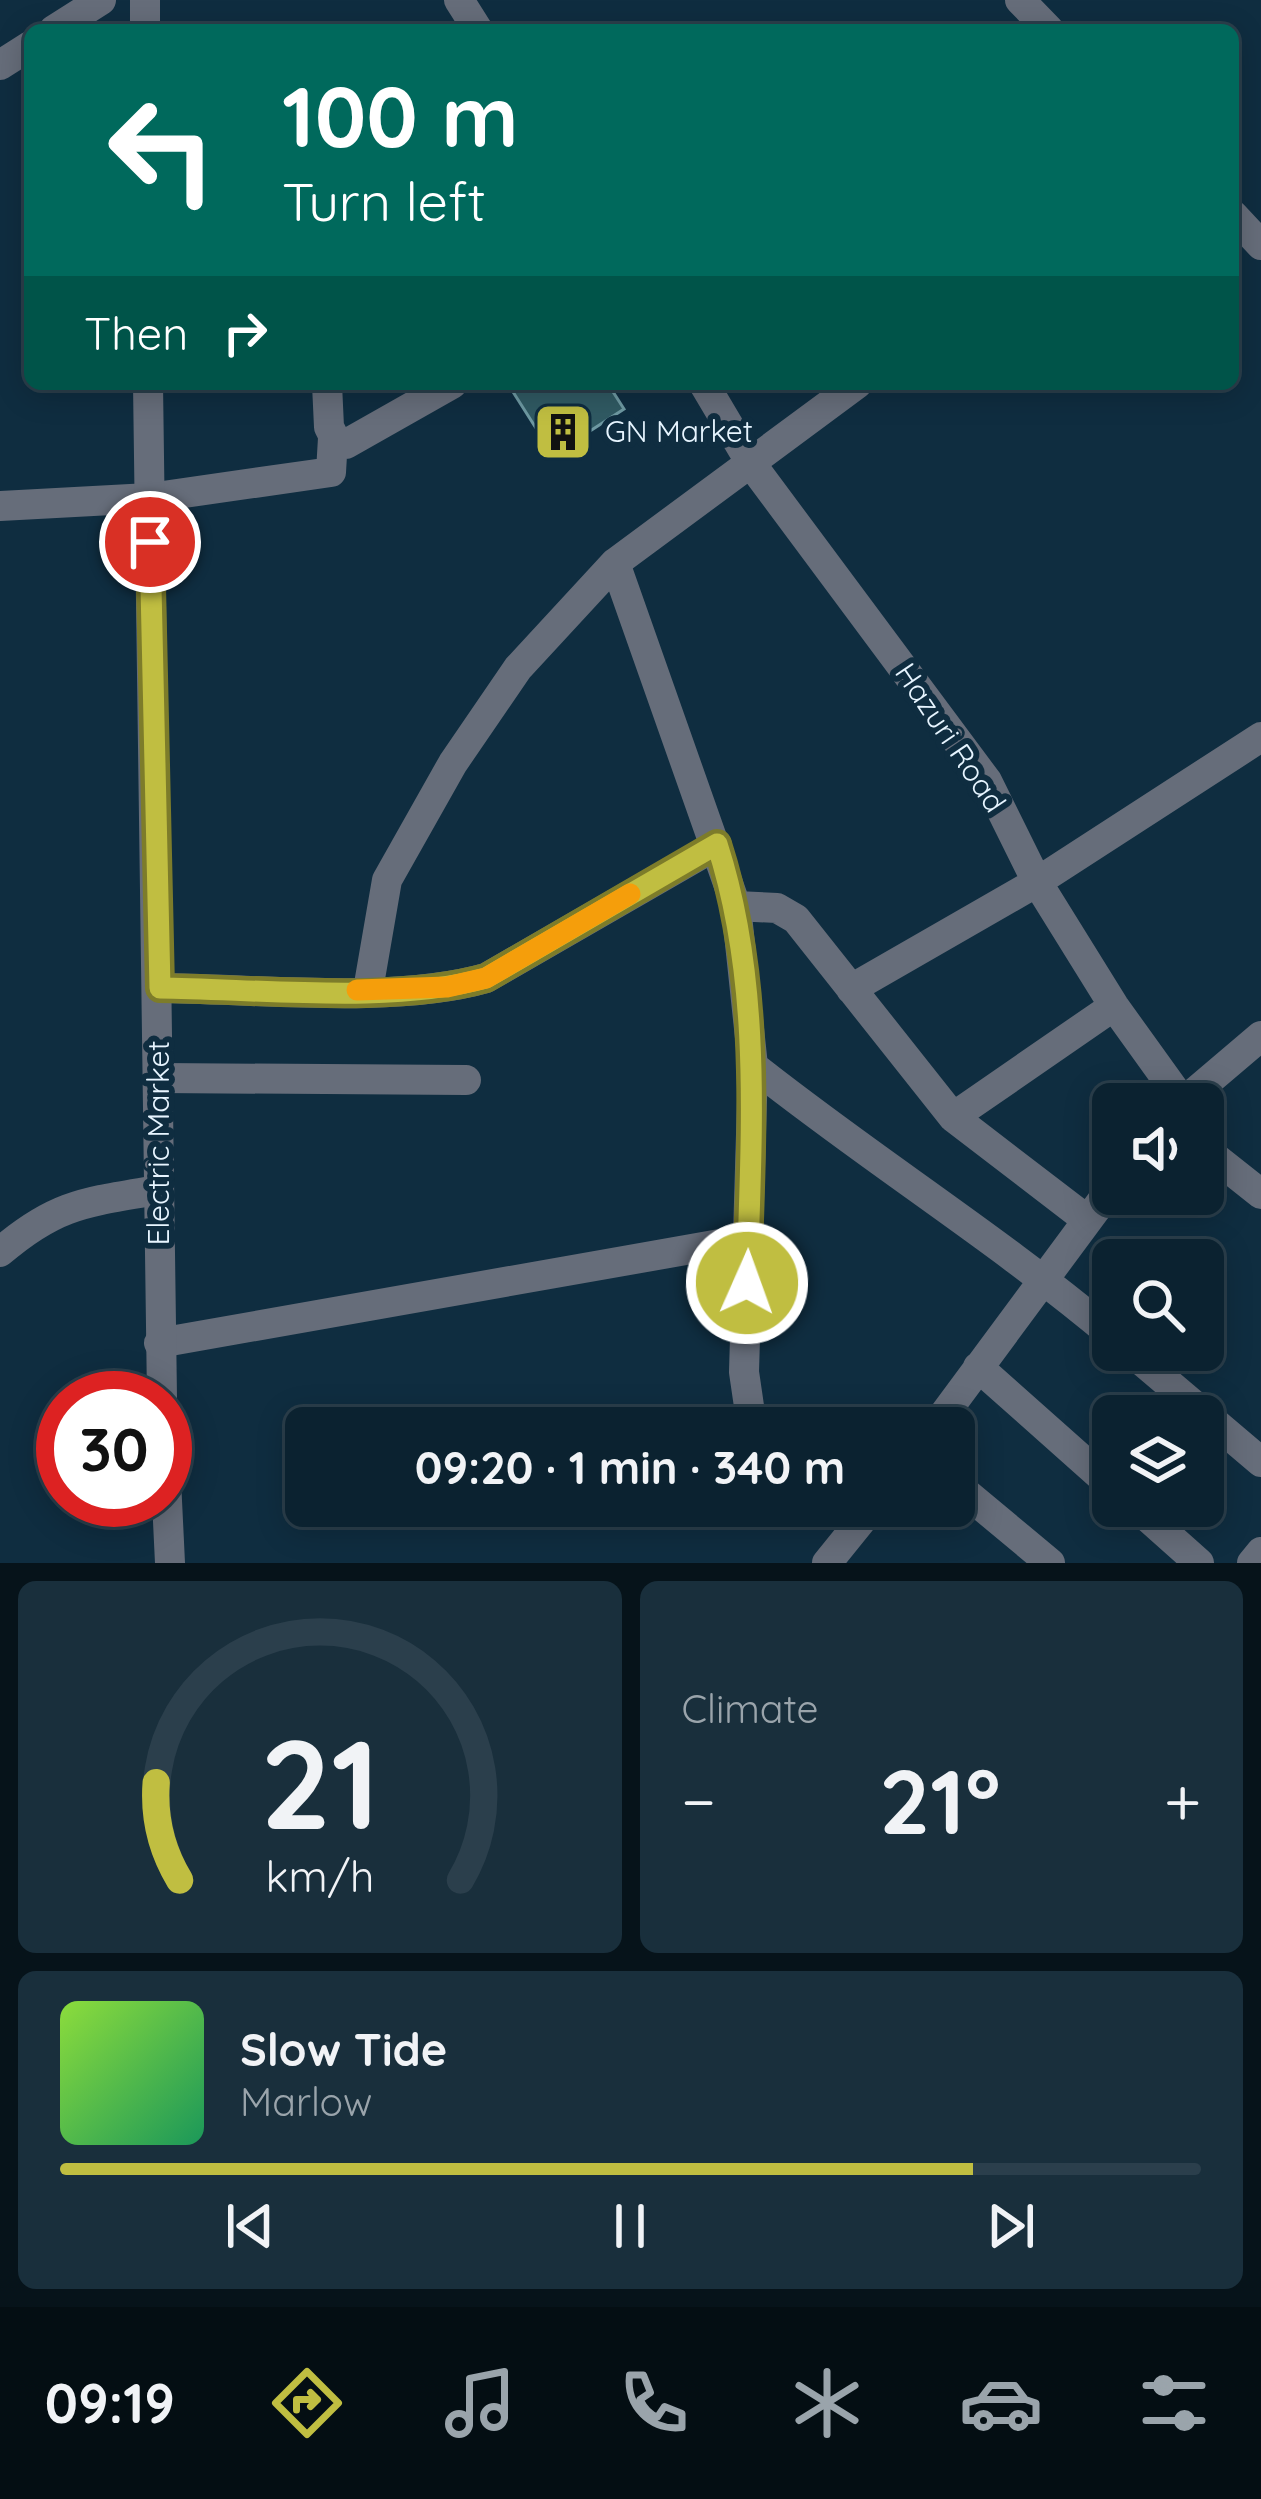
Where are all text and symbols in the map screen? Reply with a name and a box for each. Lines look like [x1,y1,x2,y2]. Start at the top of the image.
text: 100 m [282,63,519,168]
icon: left [84,72,240,228]
text: Turn left [282,167,486,235]
icon: right [212,300,278,366]
text: Then [84,305,188,361]
building icon: GN Market [532,401,594,463]
place label: GN Market [605,412,753,450]
pin [99,491,201,593]
icon: arrive [117,509,183,575]
street label: Hazuri Road [887,656,1015,819]
street label: Electric Market [139,1040,177,1246]
map controls [1092,1083,1224,1527]
button: sound [1092,1083,1224,1215]
position arrow [684,1220,810,1346]
button: search [1092,1239,1224,1371]
speed limit sign: 30 [36,1371,192,1527]
button: layers [1092,1395,1224,1527]
text: 09:20 · 1 min · 340 m [415,1439,845,1495]
text: Climate [682,1684,819,1733]
text: 21 [260,1704,380,1860]
text: 21° [879,1744,1001,1857]
text: − [682,1759,716,1842]
text: + [1164,1759,1201,1842]
text: km/h [265,1849,374,1903]
text: Slow Tide [240,2021,447,2077]
text: Marlow [240,2077,372,2126]
icon: previous [217,2193,283,2259]
icon: pause [597,2193,663,2259]
icon: next [978,2193,1044,2259]
icon: directions [265,2361,349,2445]
icon: music [438,2361,522,2445]
icon: phone [612,2361,696,2445]
icon: climate [785,2361,869,2445]
icon: car [959,2361,1043,2445]
icon: filters [1132,2361,1216,2445]
text: 09:19 [45,2369,175,2437]

